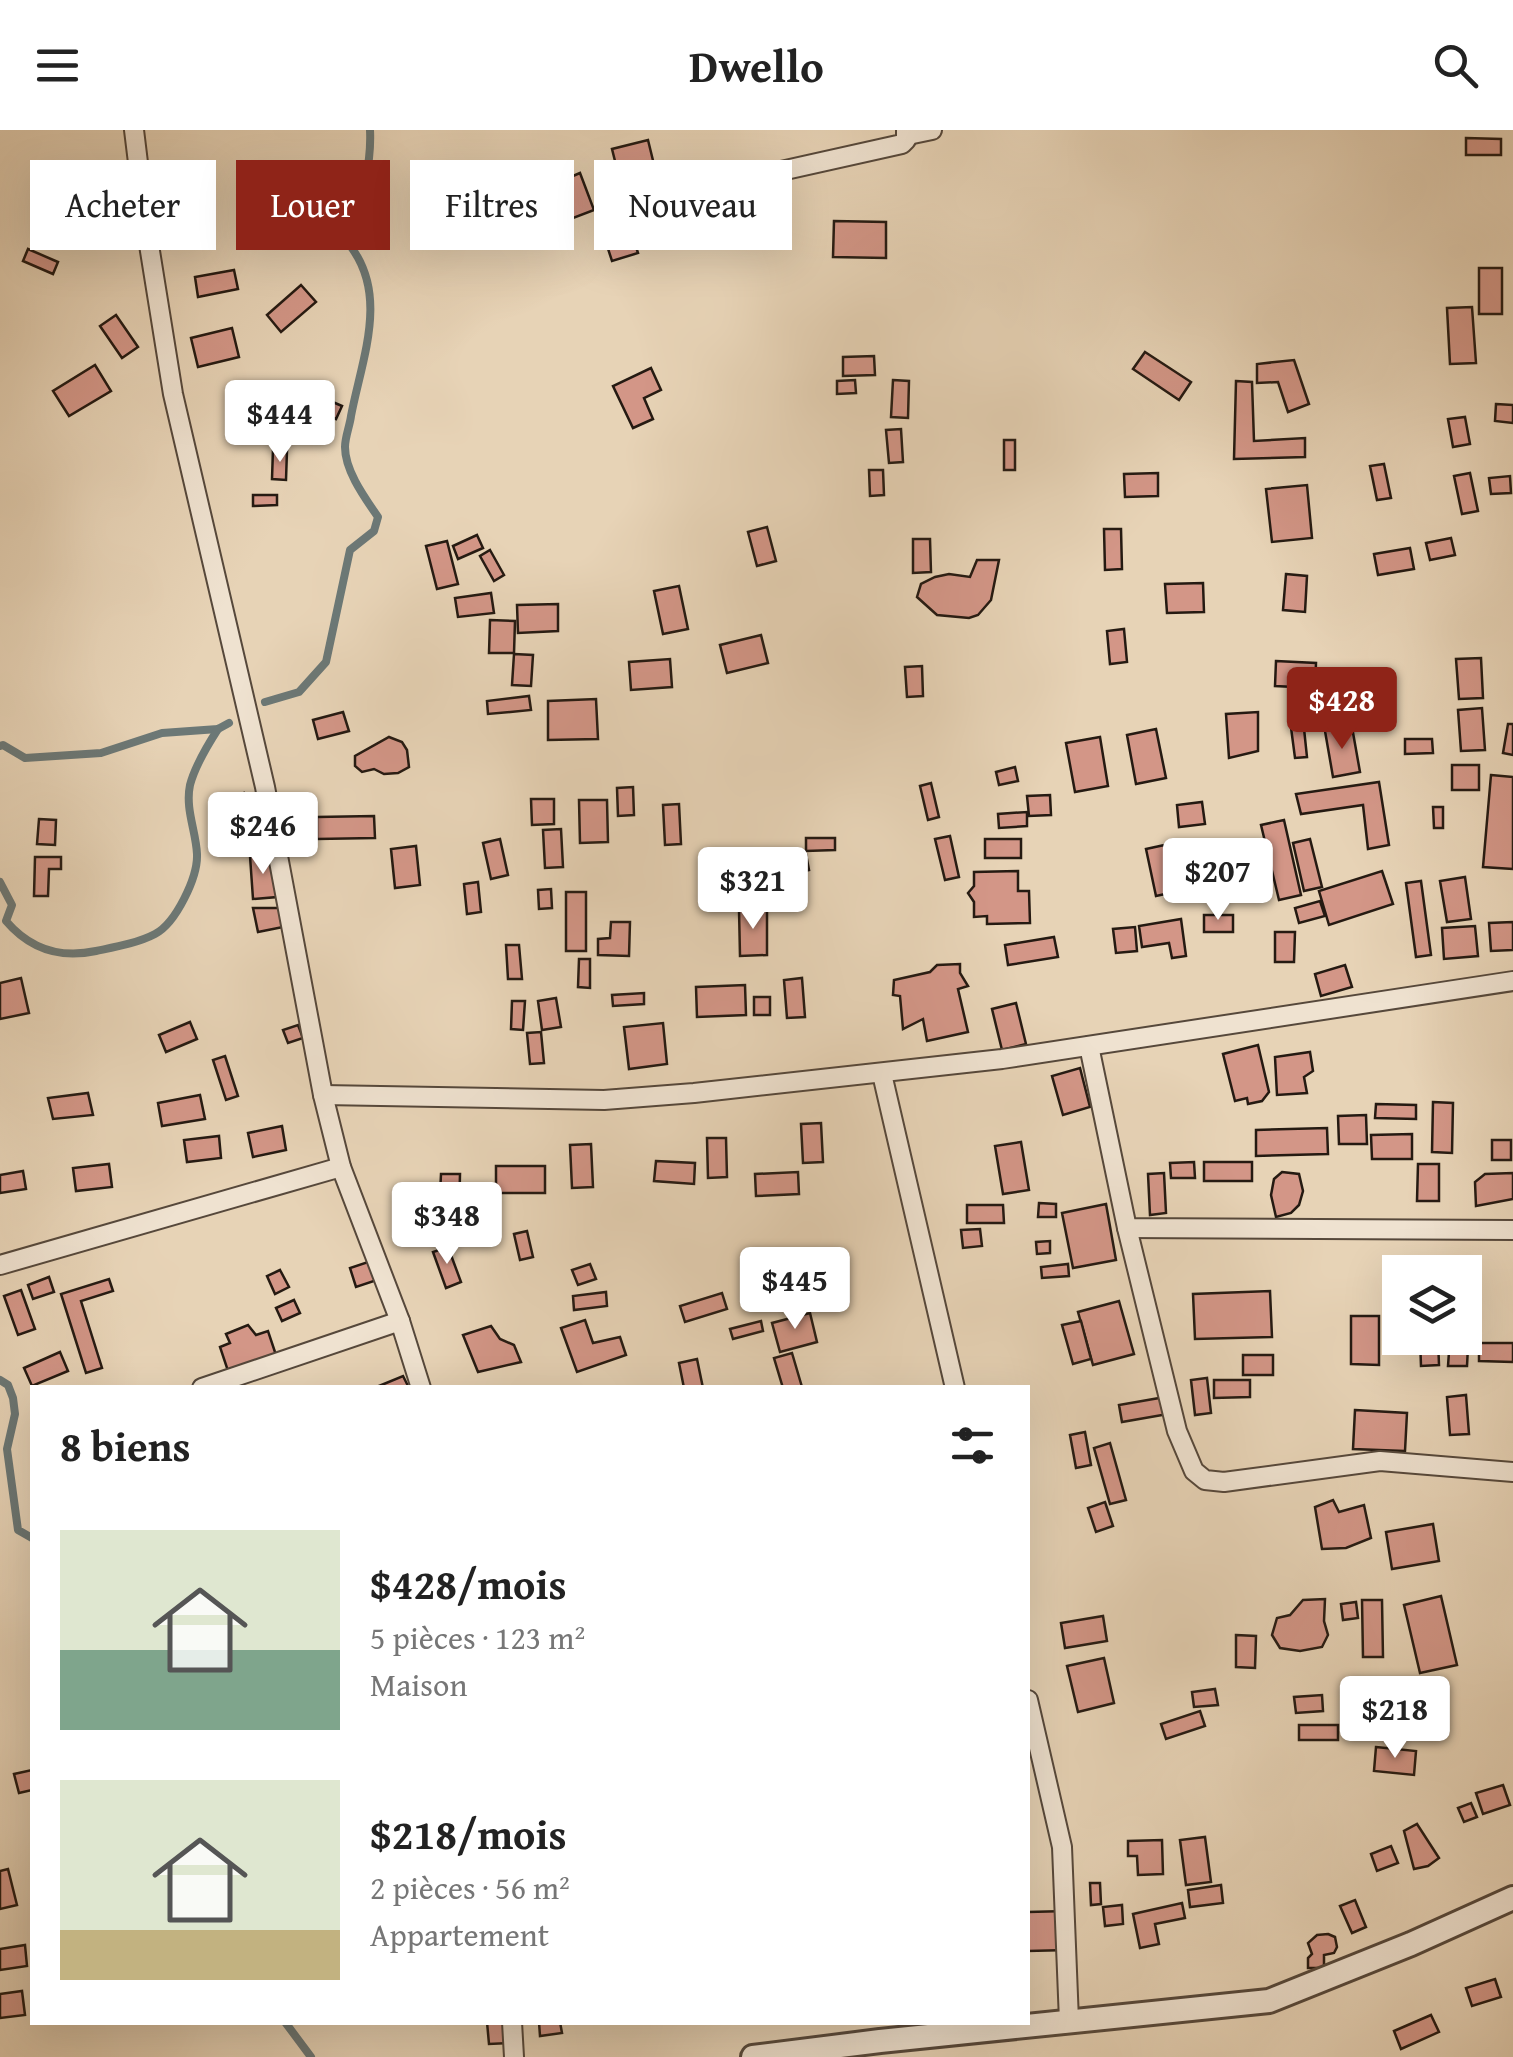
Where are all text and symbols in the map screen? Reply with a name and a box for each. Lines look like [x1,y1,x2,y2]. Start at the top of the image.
text: Dwello [689,33,824,98]
icon: menu [30,38,85,93]
icon: search [1428,38,1483,93]
chip: Acheter [30,160,216,250]
chip: Louer [236,160,390,250]
chip: Filtres [410,160,574,250]
chip: Nouveau [594,160,792,250]
pin: $444 [221,380,339,465]
text: $444 [247,389,313,436]
pin: $428 [1283,667,1401,752]
text: $428 [1309,676,1375,723]
pin: $246 [204,792,322,877]
text: $246 [230,801,296,848]
pin: $207 [1159,838,1277,923]
pin: $321 [694,847,812,932]
text: $207 [1185,847,1251,894]
text: $321 [720,856,786,903]
pin: $348 [388,1182,506,1267]
text: $348 [414,1191,480,1238]
pin: $445 [736,1247,854,1332]
map controls [1382,1255,1482,1355]
button: layers [1382,1255,1482,1355]
text: $445 [762,1256,828,1303]
text: 8 biens [60,1415,191,1476]
icon: filters [945,1418,1000,1473]
text: $428/mois [370,1553,567,1614]
icon: home [140,1570,260,1690]
text: 5 pièces · 123 m² [370,1614,585,1661]
text: Maison [370,1661,467,1708]
pin: $218 [1336,1676,1454,1761]
text: $218 [1362,1685,1428,1732]
text: $218/mois [370,1803,567,1864]
icon: home [140,1820,260,1940]
text: 2 pièces · 56 m² [370,1864,570,1911]
text: Appartement [370,1911,549,1958]

